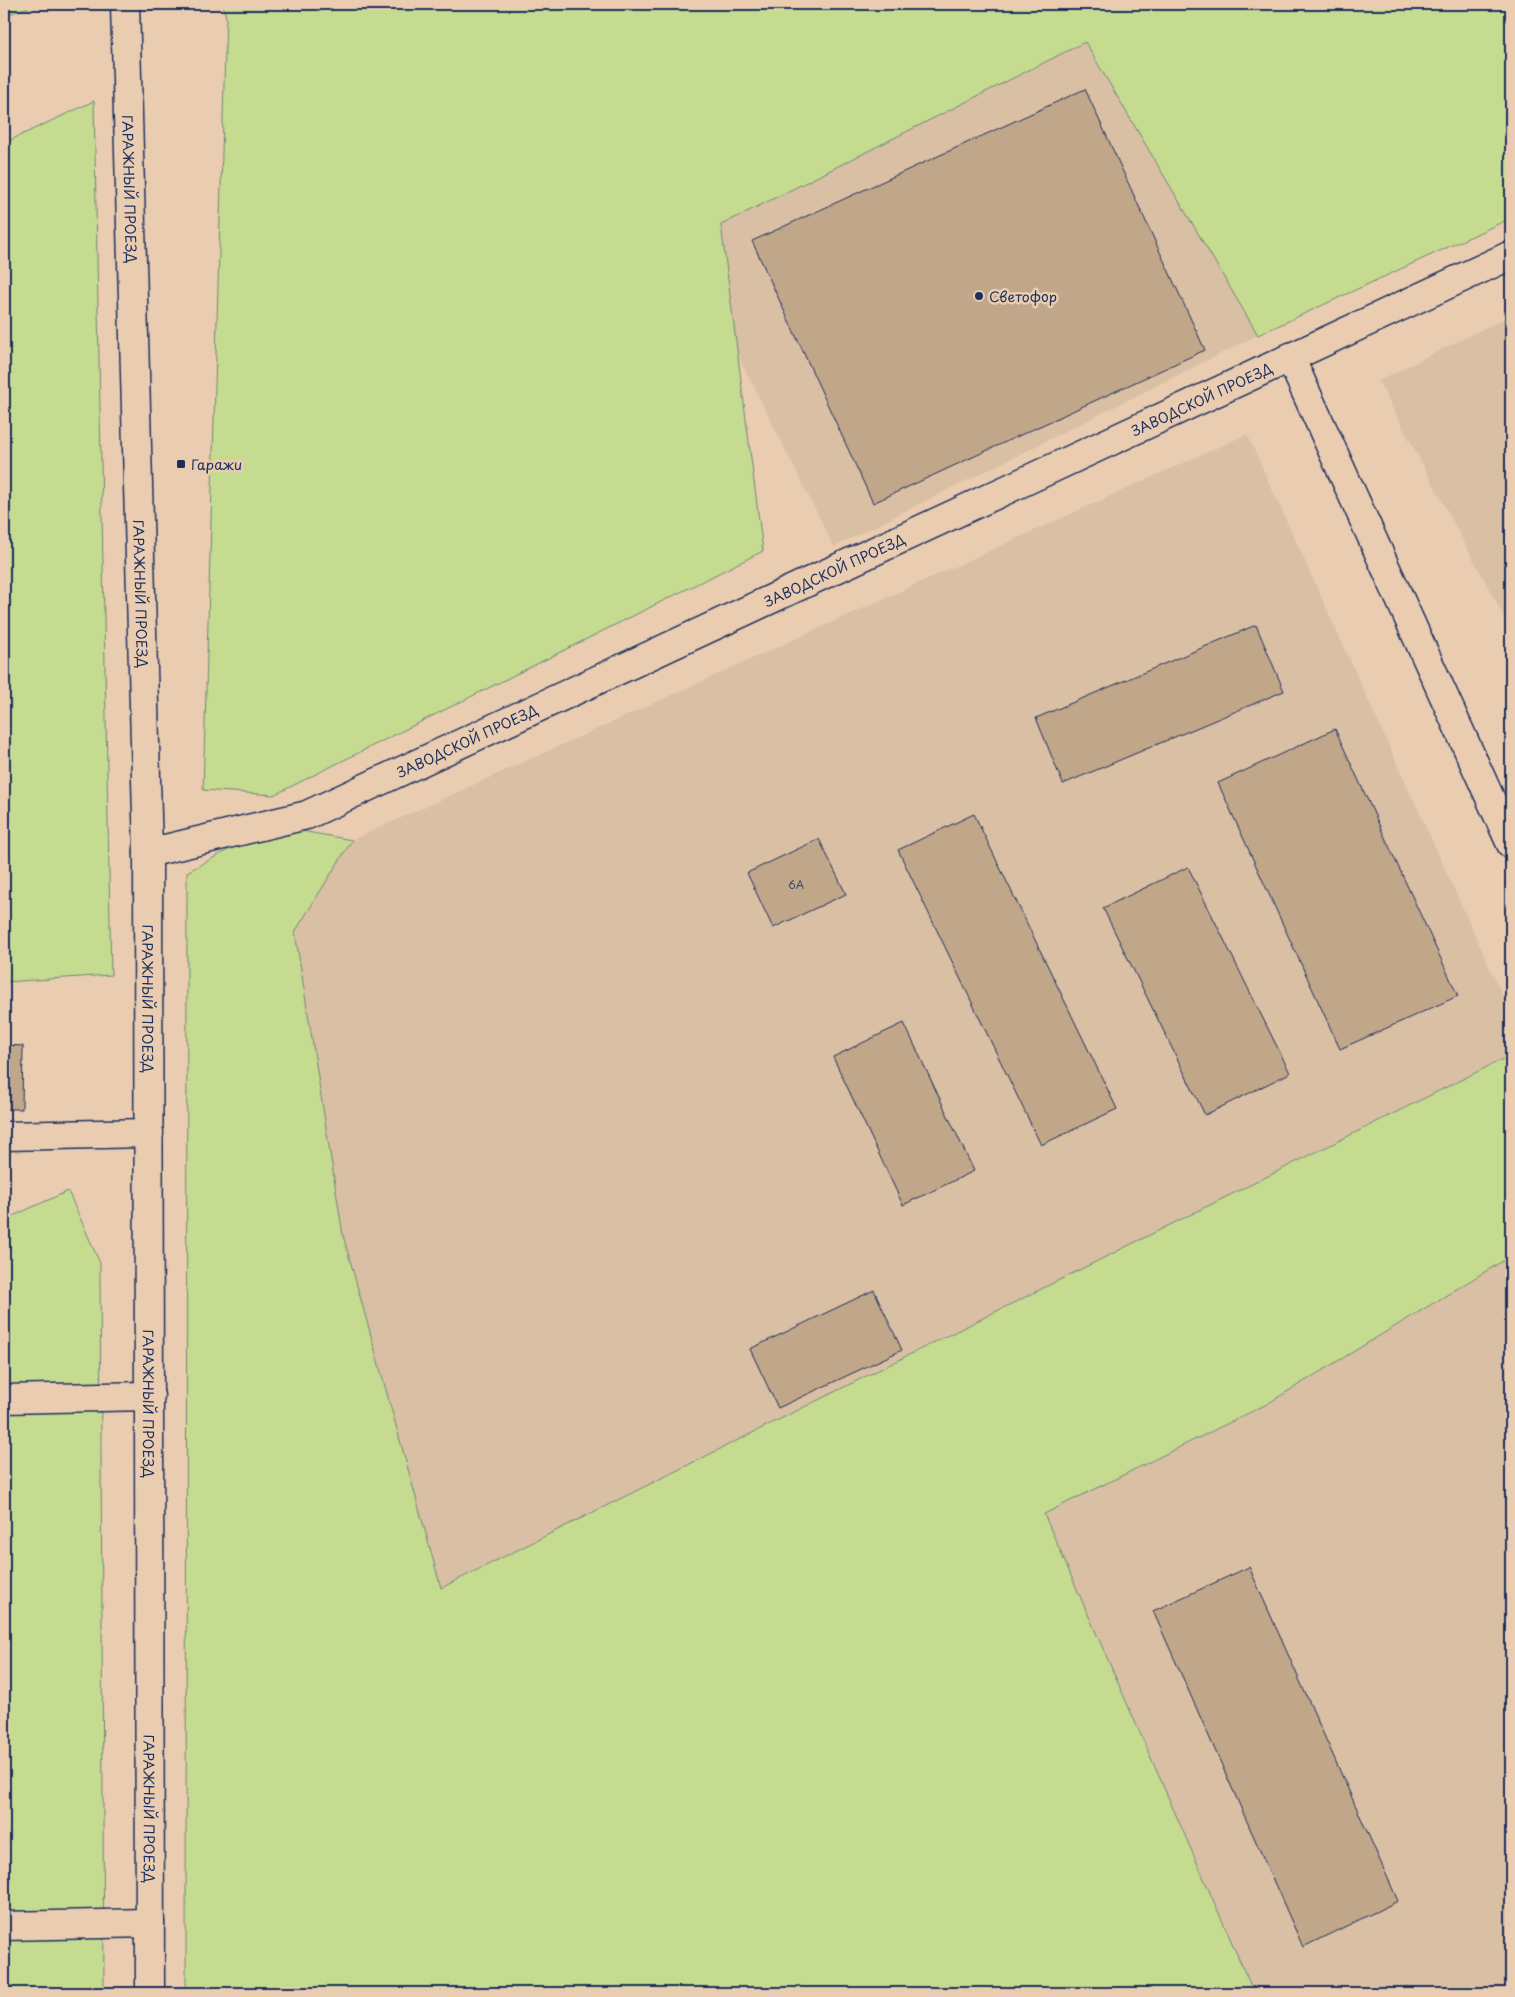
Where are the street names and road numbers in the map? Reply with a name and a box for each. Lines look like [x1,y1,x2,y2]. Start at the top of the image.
street label: ГАРАЖНЫЙ ПРОЕЗД [118,114,143,264]
street label: ЗАВОДСКОЙ ПРОЕЗД [1128,357,1276,441]
street label: ГАРАЖНЫЙ ПРОЕЗД [128,519,153,668]
street label: ЗАВОДСКОЙ ПРОЕЗД [760,528,908,612]
street label: ЗАВОДСКОЙ ПРОЕЗД [393,699,541,782]
street label: ГАРАЖНЫЙ ПРОЕЗД [138,924,159,1073]
street label: ГАРАЖНЫЙ ПРОЕЗД [138,1329,160,1478]
street label: ГАРАЖНЫЙ ПРОЕЗД [139,1734,160,1883]

